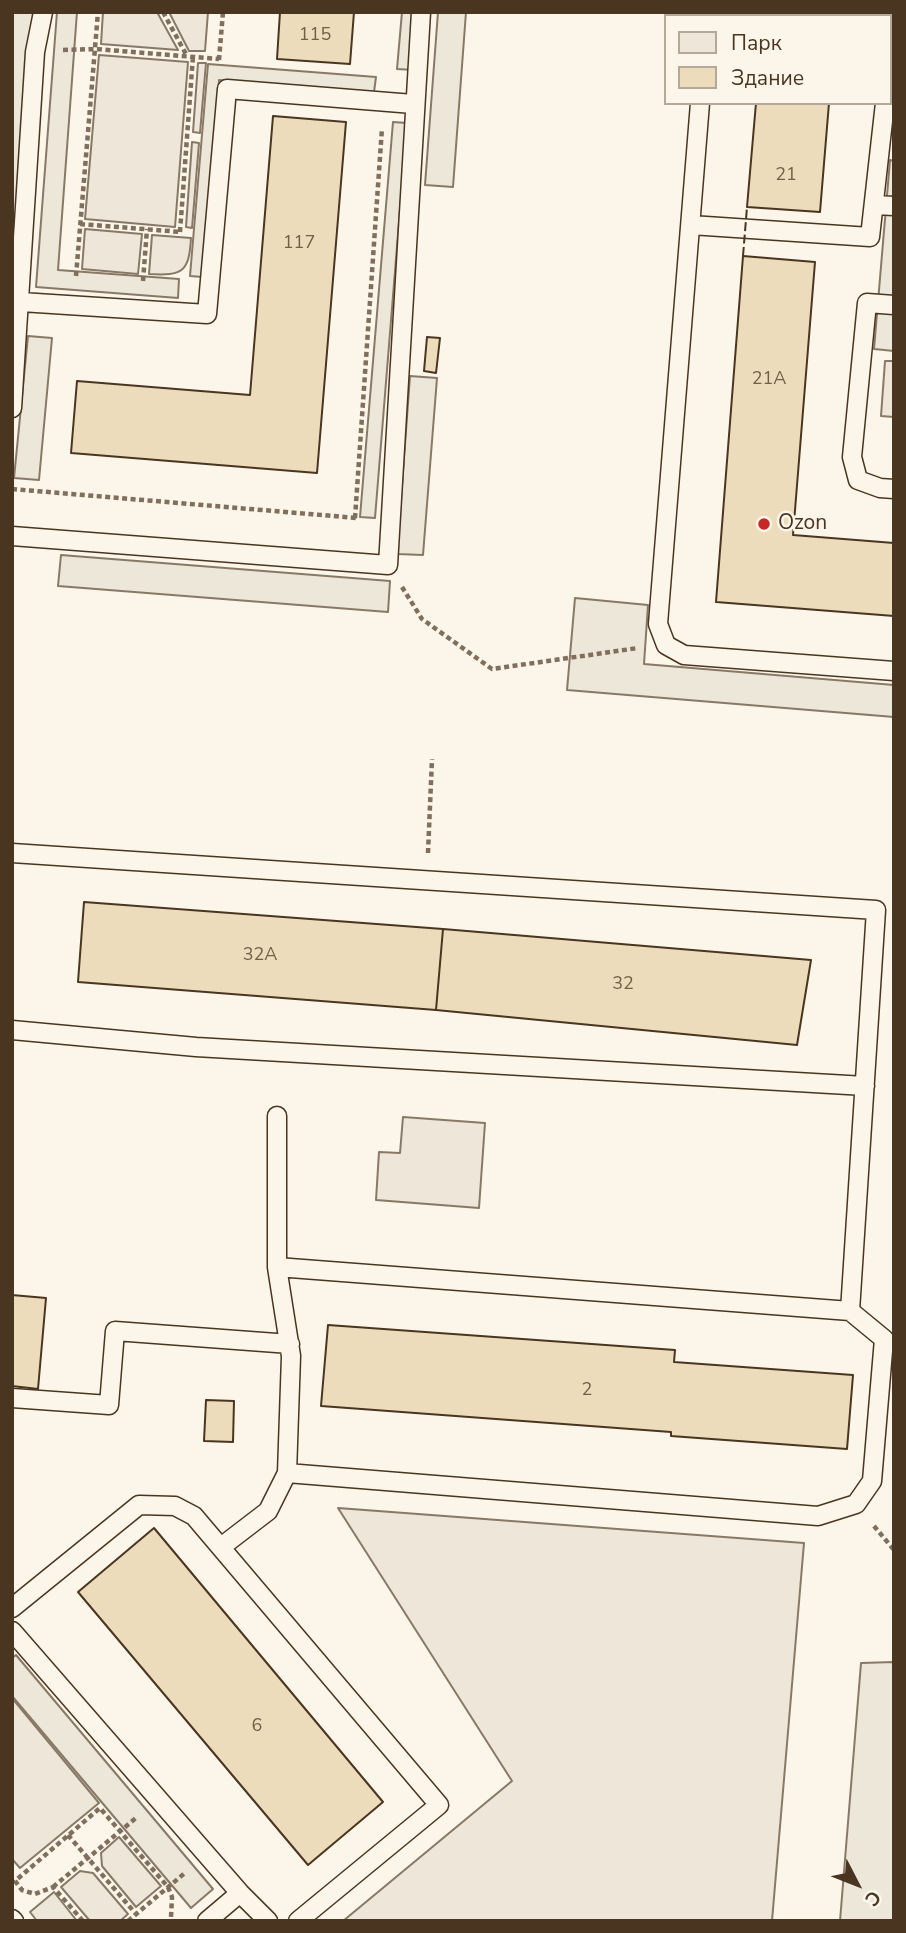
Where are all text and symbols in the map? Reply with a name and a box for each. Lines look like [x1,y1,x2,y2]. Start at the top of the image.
legend [664,14,892,105]
house number: 115 [299,25,331,47]
text: Парк [731,29,782,57]
text: Здание [731,64,804,92]
house number: 21 [775,165,797,187]
house number: 117 [283,233,315,255]
house number: 21А [752,369,786,391]
place label: Ozon [778,511,827,537]
marker: Ozon [756,516,772,532]
house number: 32А [243,945,277,967]
house number: 32 [612,974,634,996]
house number: 2 [582,1380,592,1402]
house number: 6 [252,1716,262,1738]
north arrow [822,1849,892,1919]
text: С [859,1885,887,1912]

